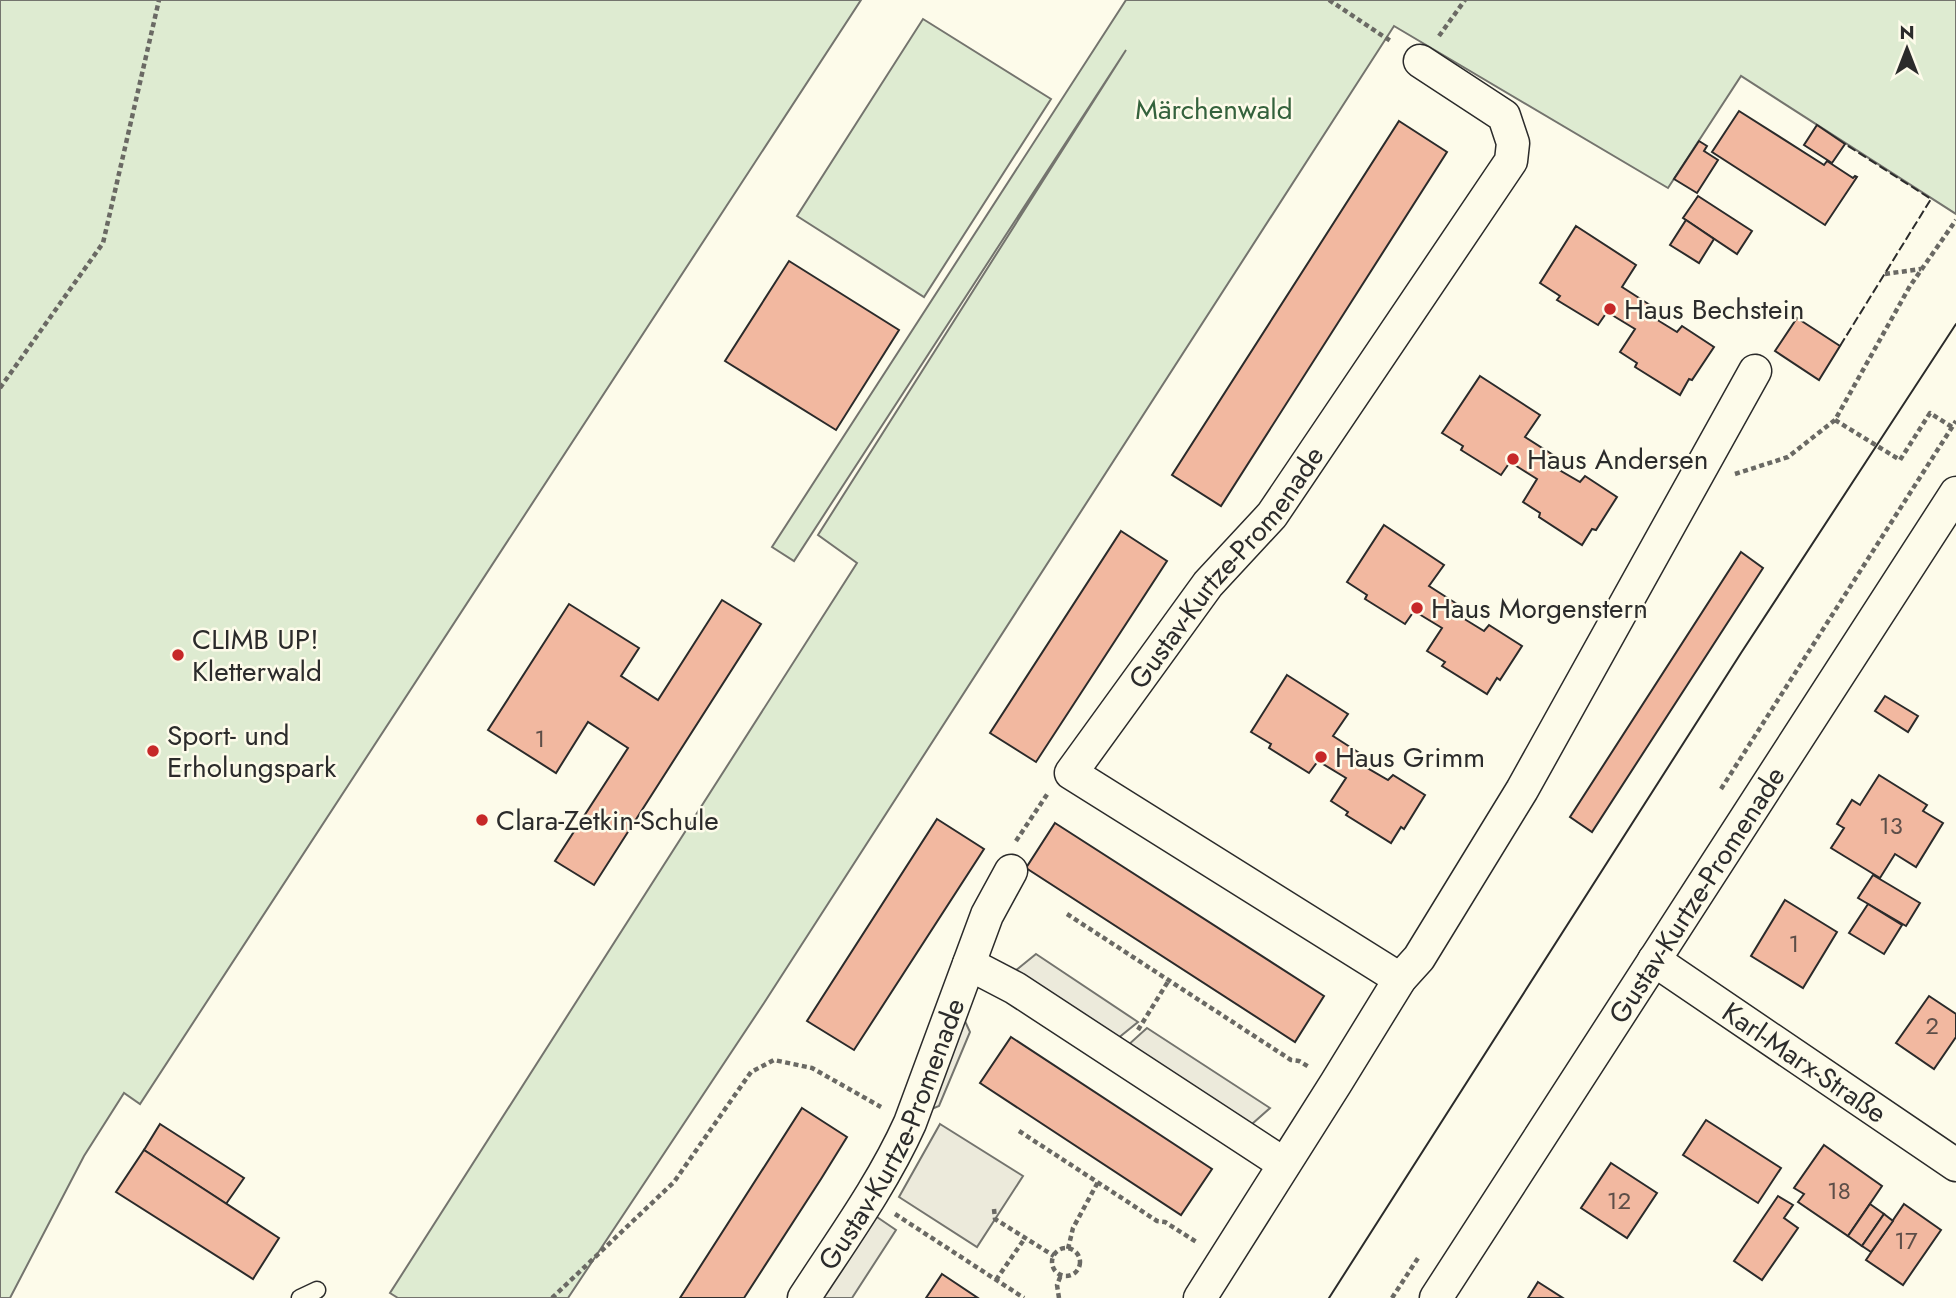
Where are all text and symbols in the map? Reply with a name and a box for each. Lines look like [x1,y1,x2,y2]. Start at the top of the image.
north arrow [1872,14,1942,84]
text: N [1899,19,1915,46]
park label: Märchenwald [1135,89,1293,130]
place label: Haus Bechstein [1624,289,1804,330]
marker: Haus Bechstein [1602,301,1618,317]
street label: Gustav-Kurtze-Promenade [1118,438,1334,698]
place label: Haus Andersen [1527,439,1708,480]
marker: Haus Andersen [1505,451,1521,467]
place label: Haus Morgenstern [1431,588,1648,629]
marker: Haus Morgenstern [1409,600,1425,616]
place label: CLIMB UP! Kletterwald [192,619,322,692]
marker: CLIMB UP! Kletterwald [170,647,186,663]
place label: Sport- und Erholungspark [167,715,337,788]
house number: 1 [535,721,545,756]
place label: Haus Grimm [1335,737,1485,778]
marker: Sport- und Erholungspark [145,743,161,759]
marker: Haus Grimm [1313,749,1329,765]
street label: Gustav-Kurtze-Promenade [1599,758,1795,1032]
place label: Clara-Zetkin-Schule [496,800,719,841]
house number: 13 [1879,808,1903,843]
marker: Clara-Zetkin-Schule [474,812,490,828]
house number: 1 [1789,926,1799,961]
street label: Karl-Marx-Straße [1714,992,1895,1133]
street label: Gustav-Kurtze-Promenade [808,993,975,1278]
house number: 2 [1925,1008,1939,1043]
house number: 18 [1827,1173,1851,1208]
house number: 12 [1607,1183,1631,1218]
house number: 17 [1894,1223,1918,1258]

